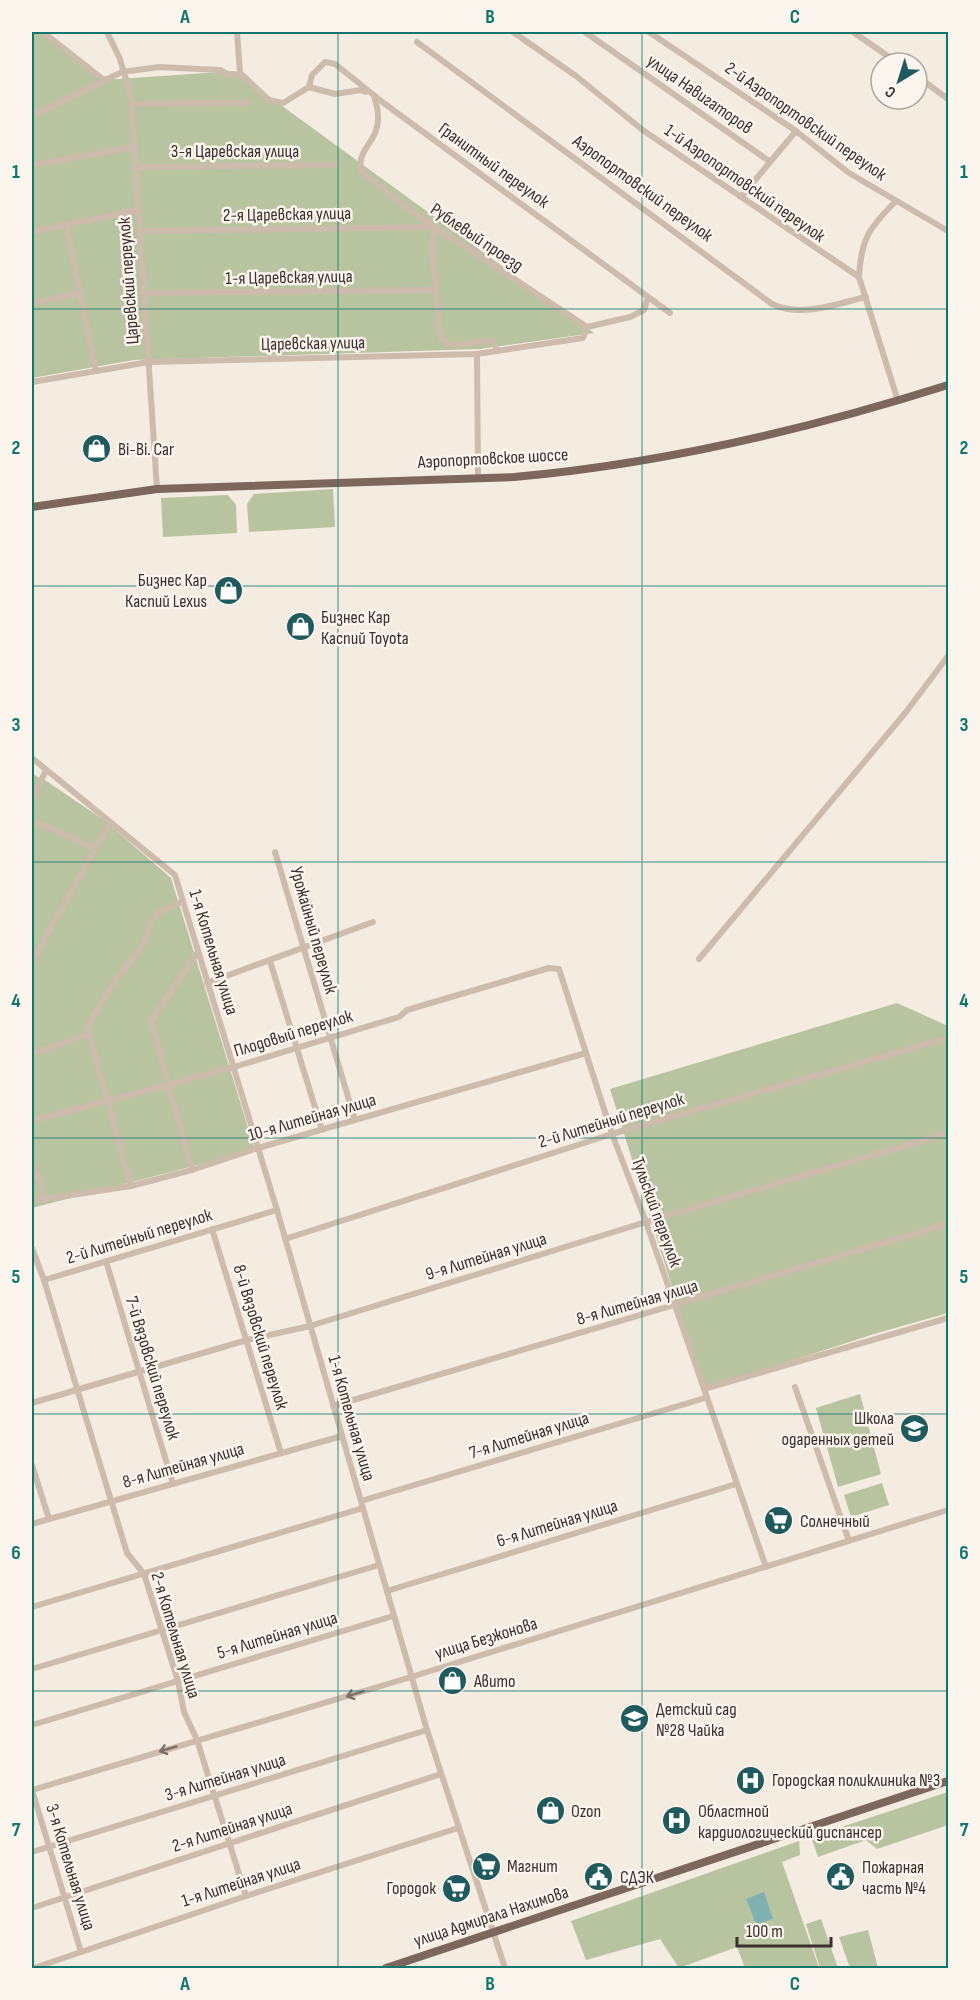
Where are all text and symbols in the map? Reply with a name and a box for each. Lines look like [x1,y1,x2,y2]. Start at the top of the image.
text: A [179,5,190,29]
text: B [485,5,495,29]
text: C [790,5,800,29]
street label: улица Навигаторов [643,50,757,139]
north arrow [869,51,929,111]
street label: 2-й Аэропортовский переулок [721,58,891,185]
text: С [882,82,900,102]
street label: Гранитный переулок [434,118,553,213]
street label: 1-й Аэропортовский переулок [660,120,829,247]
street label: Аэропортовский переулок [568,130,717,246]
street label: 3-я Царевская улица [171,141,299,162]
text: 1 [12,160,20,184]
text: 1 [960,160,968,184]
street label: Рублевый проезд [426,199,527,276]
street label: 2-я Царевская улица [223,203,351,226]
street label: Царевский переулок [114,217,143,345]
street label: 1-я Царевская улица [225,266,353,289]
street label: Царевская улица [261,332,365,355]
shop icon: Bi-Bi. Car [81,433,113,465]
text: 2 [12,436,20,460]
text: 2 [960,436,968,460]
place label: Bi-Bi. Car [118,439,174,460]
street label: Аэропортовское шоссе [416,444,569,473]
place label: Бизнес Кар Каспий Lexus [125,570,207,612]
shop icon: Бизнес Кар Каспий Lexus [212,574,244,606]
place label: Бизнес Кар Каспий Toyota [321,607,409,649]
shop icon: Бизнес Кар Каспий Toyota [284,611,316,643]
text: 3 [12,713,21,737]
text: 3 [960,713,969,737]
street label: Урожайный переулок [285,864,342,996]
street label: 1-я Котельная улица [185,887,243,1017]
text: 4 [11,989,21,1013]
text: 4 [959,989,969,1013]
street label: Плодовый переулок [231,1005,355,1062]
street label: 2-й Литейный переулок [536,1088,687,1153]
street label: 10-я Литейная улица [246,1089,378,1146]
street label: Тульский переулок [627,1154,686,1270]
street label: 2-й Литейный переулок [64,1204,215,1269]
street label: 9-я Литейная улица [423,1228,549,1285]
street label: 8-й Вязовский переулок [228,1262,293,1412]
text: 5 [12,1265,21,1289]
text: 5 [960,1265,969,1289]
street label: 8-я Литейная улица [574,1275,700,1330]
street label: 7-й Вязовский переулок [121,1294,184,1443]
street label: 1-я Котельная улица [324,1353,380,1483]
street label: 7-я Литейная улица [467,1407,591,1464]
place label: Школа одаренных детей [782,1408,894,1450]
school or university icon: Школа одаренных детей [899,1412,931,1444]
street label: 8-я Литейная улица [120,1438,246,1493]
street label: 6-я Литейная улица [494,1495,620,1552]
supermarket icon: Солнечный [763,1505,795,1537]
place label: Солнечный [800,1511,870,1532]
text: 6 [11,1541,21,1565]
text: 6 [959,1541,969,1565]
street label: 2-я Котельная улица [146,1569,205,1701]
street label: 5-я Литейная улица [214,1607,340,1664]
street label: улица Безжонова [432,1613,540,1664]
shop icon: Авито [437,1665,469,1697]
place label: Авито [473,1671,516,1692]
one-way arrow [346,1689,365,1700]
place label: Детский сад №28 Чайка [656,1699,737,1741]
school or university icon: Детский сад №28 Чайка [619,1703,651,1735]
one-way arrow [159,1744,178,1755]
street label: 3-я Литейная улица [162,1749,288,1806]
hospital icon: Городская поликлиника №3 [735,1764,767,1796]
place label: Городская поликлиника №3 [772,1770,940,1791]
shop icon: Ozon [534,1795,566,1827]
street label: 2-я Литейная улица [170,1798,295,1857]
street label: 3-я Котельная улица [41,1801,100,1933]
place label: Ozon [571,1801,601,1822]
place label: Областной кардиологический диспансер [698,1801,882,1843]
hospital icon: Областной кардиологический диспансер [661,1805,693,1837]
text: 7 [12,1818,21,1842]
text: 7 [960,1818,969,1842]
supermarket icon: Магнит [470,1850,502,1882]
street label: 1-я Литейная улица [179,1853,303,1912]
place label: Магнит [507,1856,558,1877]
place label: Пожарная часть №4 [862,1857,926,1899]
public building icon: СДЭК [583,1861,615,1893]
public building icon: Пожарная часть №4 [825,1861,857,1893]
place label: СДЭК [620,1867,655,1888]
supermarket icon: Городок [441,1872,473,1904]
place label: Городок [387,1878,436,1899]
street label: улица Адмирала Нахимова [411,1882,571,1951]
scale bar [737,1910,832,1948]
text: 100 m [746,1921,783,1942]
text: A [179,1972,190,1996]
text: B [485,1972,495,1996]
text: C [790,1972,800,1996]

